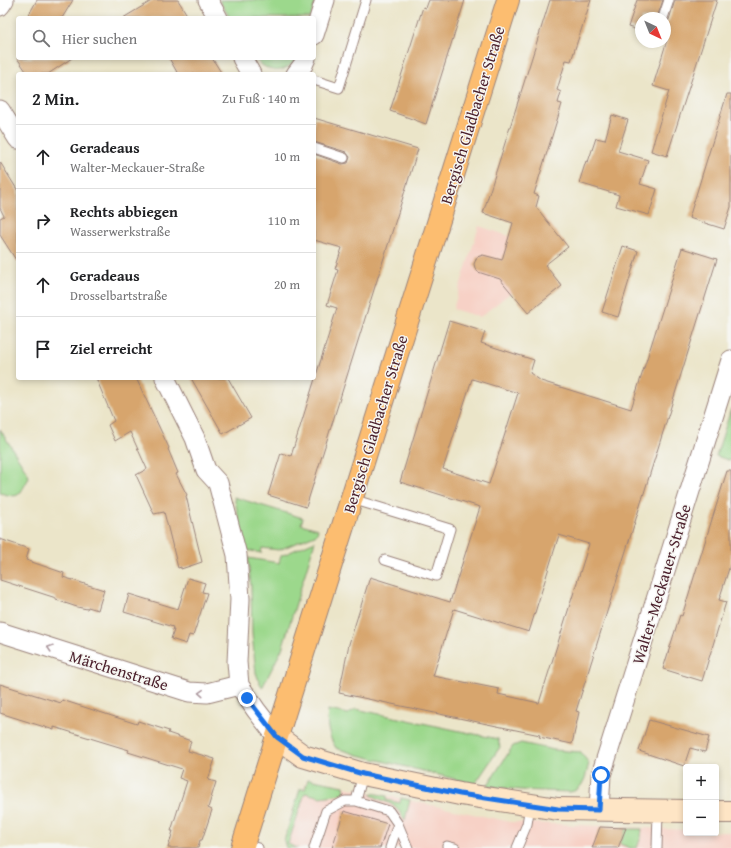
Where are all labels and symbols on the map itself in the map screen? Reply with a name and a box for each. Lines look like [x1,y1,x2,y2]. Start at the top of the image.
north arrow [635,12,671,48]
street label: Bergisch Gladbacher Straße [433,23,511,207]
street label: Bergisch Gladbacher Straße [336,332,414,516]
street label: Walter-Meckauer-Straße [625,501,697,667]
one-way arrow [47,644,54,653]
street label: Märchenstraße [67,644,171,696]
one-way arrow [198,688,205,697]
route end [238,689,256,707]
route start [592,766,610,784]

